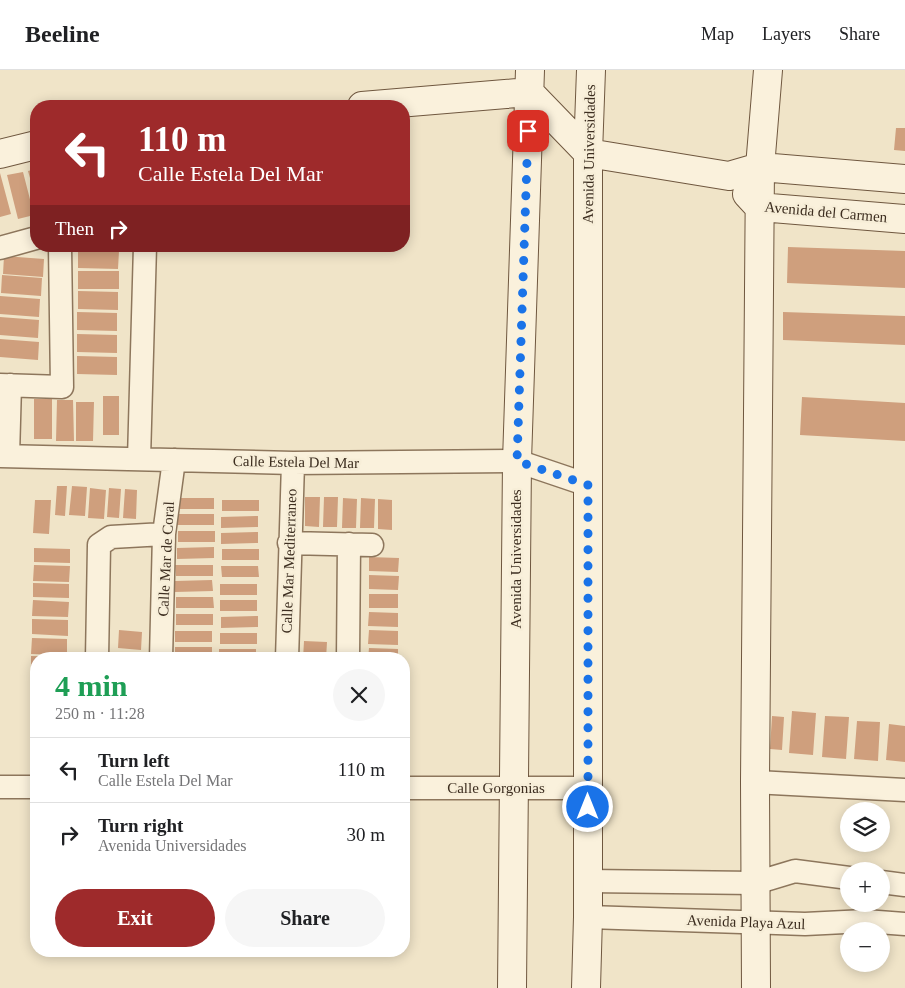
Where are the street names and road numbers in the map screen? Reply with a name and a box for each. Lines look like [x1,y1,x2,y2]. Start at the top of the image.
street label: Avenida Universidades [580,84,598,224]
street label: Avenida del Carmen [764,199,888,225]
street label: Calle Estela Del Mar [233,453,359,471]
street label: Calle Mar Mediterraneo [278,488,300,634]
street label: Avenida Universidades [508,489,524,629]
street label: Calle Mar de Coral [155,501,177,617]
street label: Calle Gorgonias [447,780,545,796]
street label: Avenida Playa Azul [686,912,806,932]

